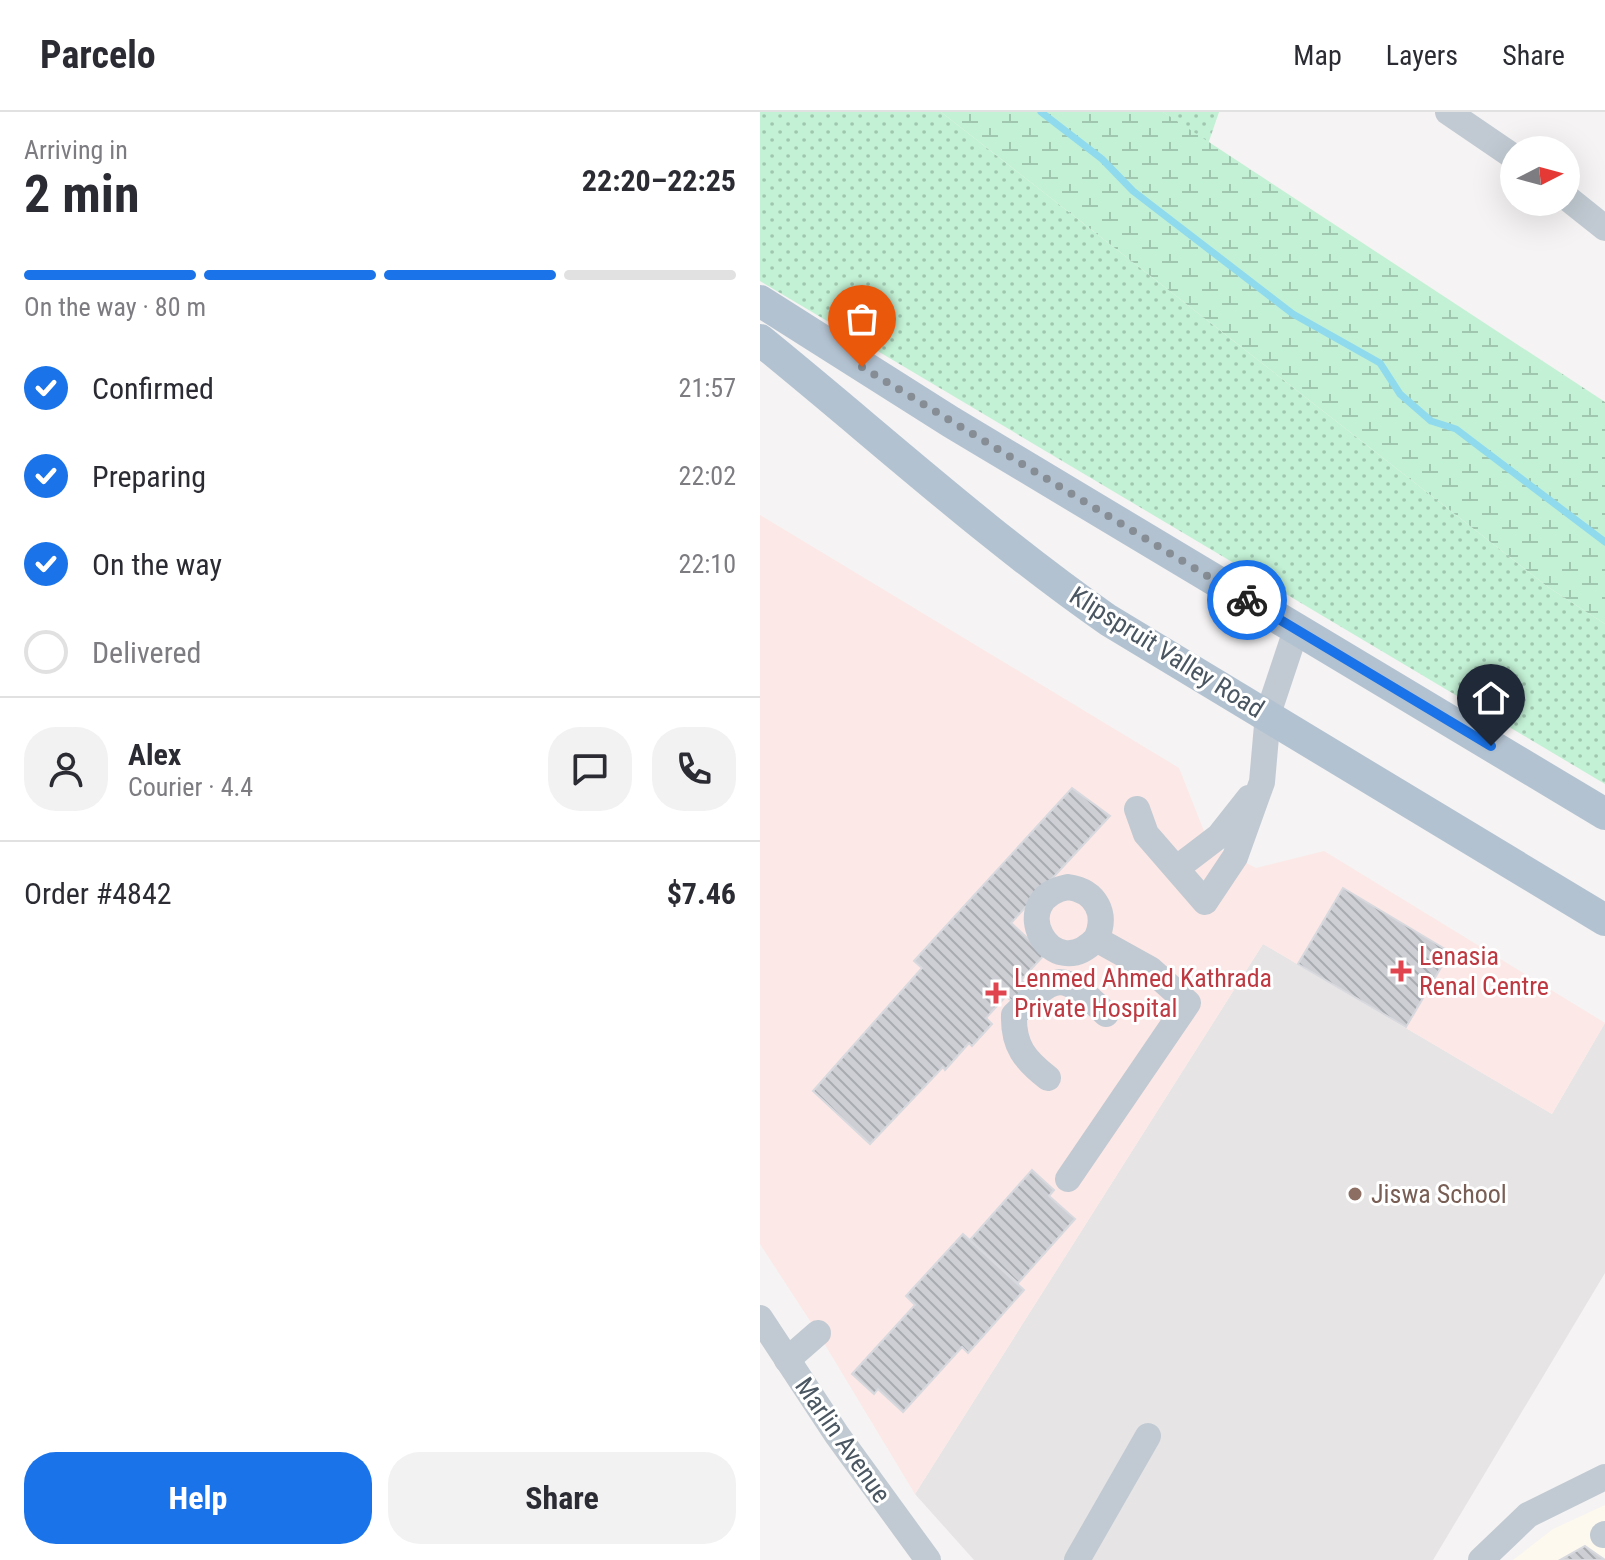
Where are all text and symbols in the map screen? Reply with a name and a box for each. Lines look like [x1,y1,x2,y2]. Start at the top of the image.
text: Parcelo [40,33,156,77]
text: Map [1293,39,1342,72]
text: Layers [1386,39,1458,72]
text: Share [1502,39,1565,72]
text: Arriving in [24,135,128,165]
north arrow [1500,136,1580,216]
map controls [1500,136,1580,216]
text: 22:20–22:25 [582,163,736,198]
text: 2 min [24,164,140,225]
pin [828,285,896,367]
text: On the way · 80 m [24,292,206,322]
icon: bag [840,297,884,341]
icon: check [24,366,68,410]
text: Confirmed [92,371,214,406]
text: 21:57 [679,373,736,403]
icon: check [24,454,68,498]
text: Preparing [92,459,206,494]
text: 22:02 [679,461,736,491]
icon: check [24,542,68,586]
text: On the way [92,547,222,582]
text: 22:10 [679,549,736,579]
courier [1207,560,1287,640]
icon: bike [1225,578,1269,622]
street label: Klipspruit Valley Road [1064,580,1270,724]
text: Delivered [92,635,201,670]
pin [1457,664,1525,746]
icon: home [1469,676,1513,720]
button: person [24,727,108,811]
button: chat [548,727,632,811]
button: phone [652,727,736,811]
text: Alex [128,737,181,772]
text: Courier · 4.4 [128,772,253,802]
text: Order #4842 [24,876,172,911]
text: $7.46 [667,876,736,911]
place label: Lenasia Renal Centre [1419,941,1549,1001]
marker: Lenasia Renal Centre [1390,960,1412,982]
place label: Lenmed Ahmed Kathrada Private Hospital [1014,963,1272,1023]
marker: Lenmed Ahmed Kathrada Private Hospital [985,982,1007,1004]
place label: Jiswa School [1371,1179,1507,1209]
marker: Jiswa School [1346,1185,1364,1203]
street label: Marlin Avenue [789,1372,897,1508]
button: Help [24,1452,372,1544]
button: Share [388,1452,736,1544]

